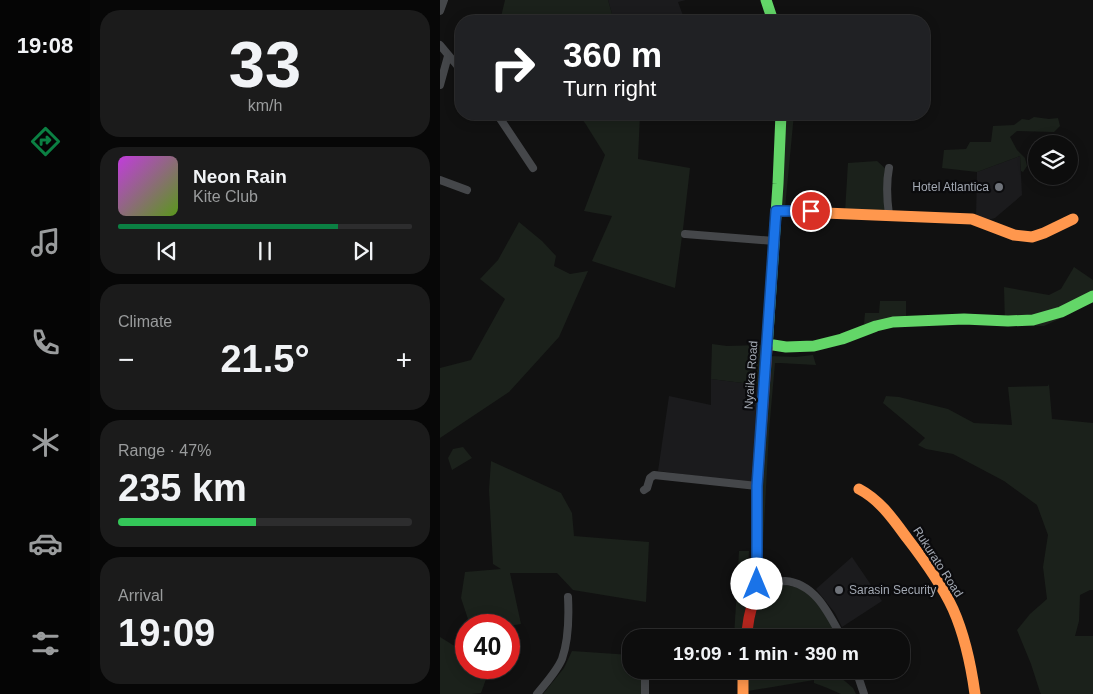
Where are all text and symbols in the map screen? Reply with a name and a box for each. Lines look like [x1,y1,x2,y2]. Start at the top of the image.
text: 33 [229,28,301,101]
text: 19:08 [17,33,73,58]
icon: right [480,35,545,100]
text: 360 m [563,35,662,74]
text: Turn right [563,76,656,101]
text: km/h [248,97,282,114]
icon: directions [28,124,63,159]
map controls [1028,135,1078,185]
button: layers [1028,135,1078,185]
text: Neon Rain [193,166,287,187]
place label: Hotel Atlantica [912,180,989,194]
marker: Hotel Atlantica [993,181,1005,193]
text: Kite Club [193,188,258,205]
pin [790,190,832,232]
icon: arrive [797,197,825,225]
icon: music [28,225,63,260]
icon: previous [153,237,181,265]
icon: pause [251,237,279,265]
icon: next [349,237,377,265]
text: Climate [118,313,172,330]
icon: phone [28,325,63,360]
text: 21.5° [220,338,310,380]
street label: Nyaika Road [742,340,760,410]
text: − [118,344,134,375]
text: + [396,344,412,375]
icon: climate [28,425,63,460]
text: Range · 47% [118,442,211,459]
text: 235 km [118,467,247,509]
street label: Rukurato Road [910,524,966,600]
icon: car [28,526,63,561]
position arrow [730,557,782,609]
place label: Sarasin Security [849,583,936,597]
marker: Sarasin Security [833,584,845,596]
text: Arrival [118,587,163,604]
text: 19:09 [118,612,215,654]
speed limit sign: 40 [455,614,520,679]
icon: filters [28,626,63,661]
text: 19:09 · 1 min · 390 m [673,643,859,664]

